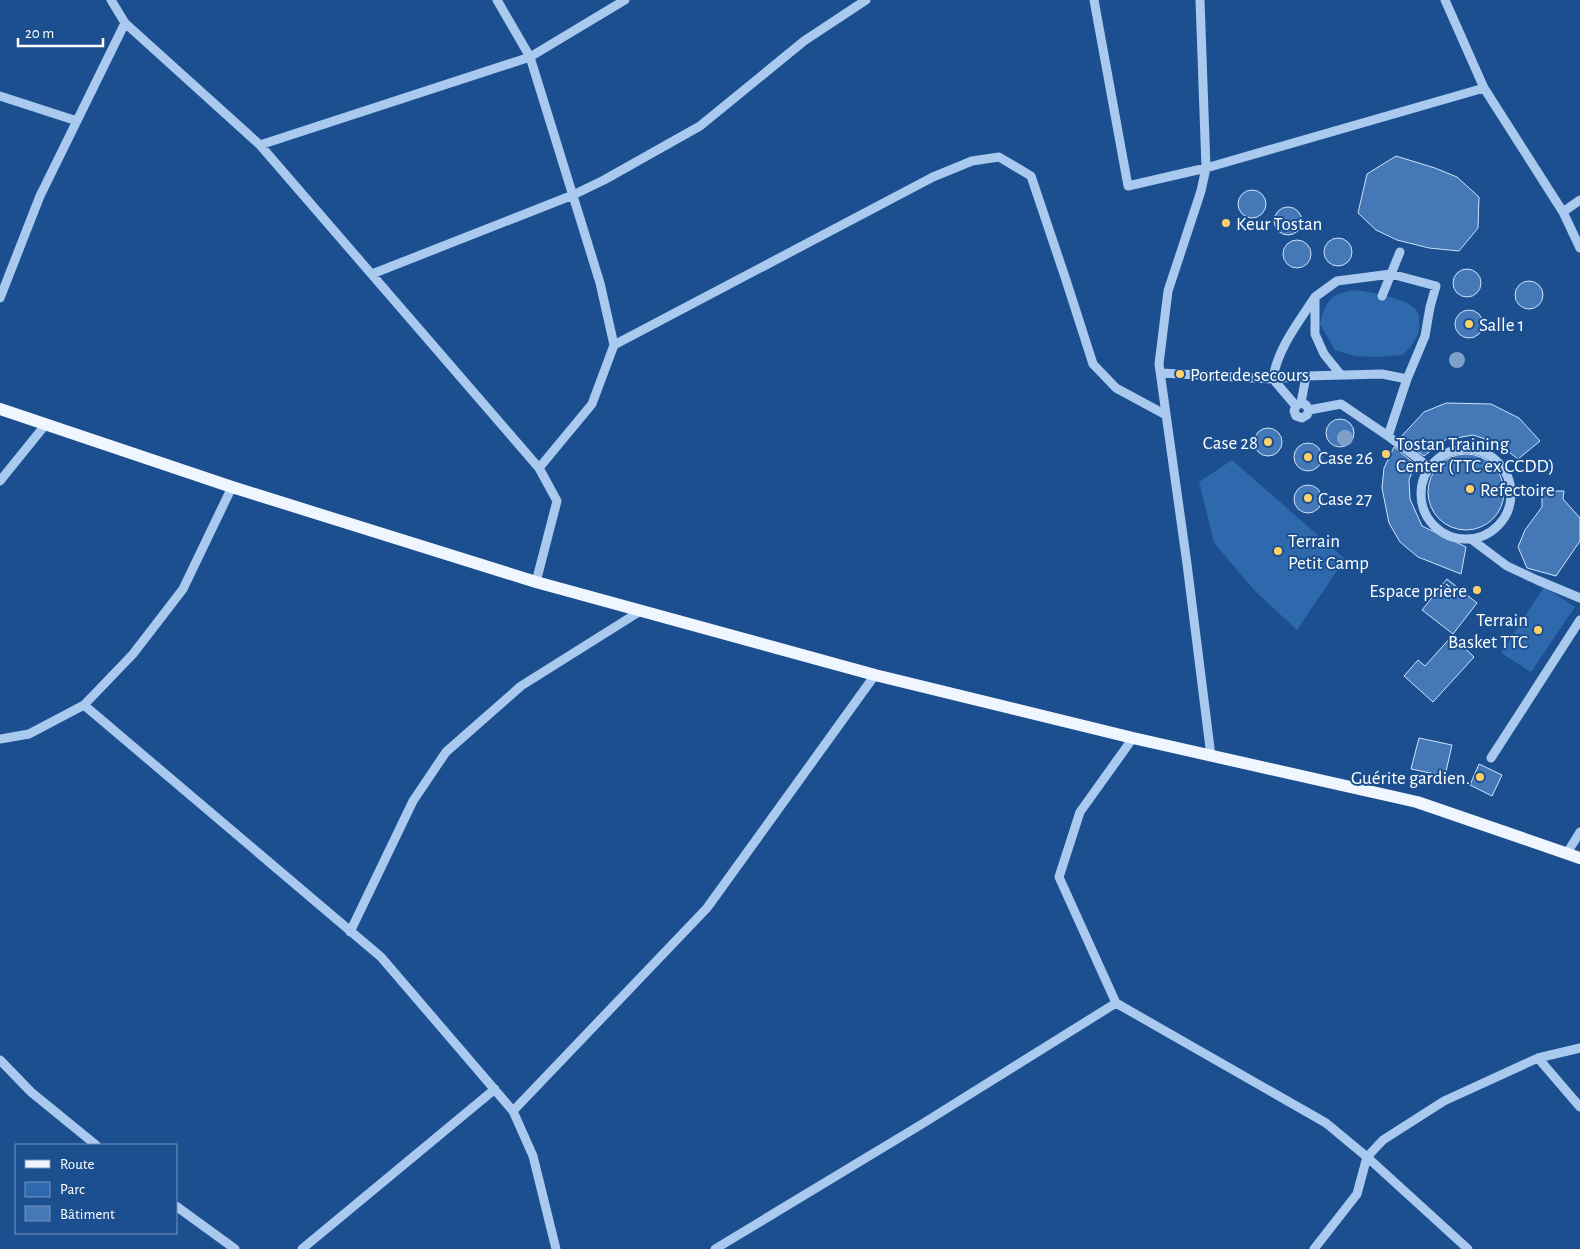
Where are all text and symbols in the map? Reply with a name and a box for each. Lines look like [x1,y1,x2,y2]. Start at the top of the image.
scale bar [18,15,102,47]
text: 20 m [25,26,54,41]
place label: Keur Tostan [1236,215,1322,234]
marker: Keur Tostan [1220,217,1232,229]
place label: Salle 1 [1479,316,1524,335]
marker: Salle 1 [1463,318,1475,330]
place label: Porte de secours [1190,366,1309,385]
marker: Porte de secours [1174,368,1186,380]
place label: Case 28 [1203,434,1258,453]
place label: Tostan Training Center (TTC ex CCDD) [1396,435,1555,476]
marker: Case 28 [1262,436,1274,448]
marker: Tostan Training Center (TTC ex CCDD) [1380,448,1392,460]
place label: Case 26 [1318,449,1373,468]
marker: Case 26 [1302,451,1314,463]
place label: Refectoire [1480,481,1555,500]
marker: Refectoire [1464,483,1476,495]
place label: Case 27 [1318,490,1372,509]
marker: Case 27 [1302,492,1314,504]
place label: Terrain Petit Camp [1288,532,1369,573]
marker: Terrain Petit Camp [1272,545,1284,557]
place label: Espace prière [1369,582,1467,601]
marker: Espace prière [1471,584,1483,596]
place label: Terrain Basket TTC [1448,611,1528,652]
marker: Terrain Basket TTC [1532,624,1544,636]
place label: Guérite gardien. [1351,769,1470,788]
marker: Guérite gardien. [1474,771,1486,783]
legend [15,1144,178,1234]
text: Route [60,1157,94,1172]
text: Parc [60,1182,85,1197]
text: Bâtiment [60,1207,115,1222]

